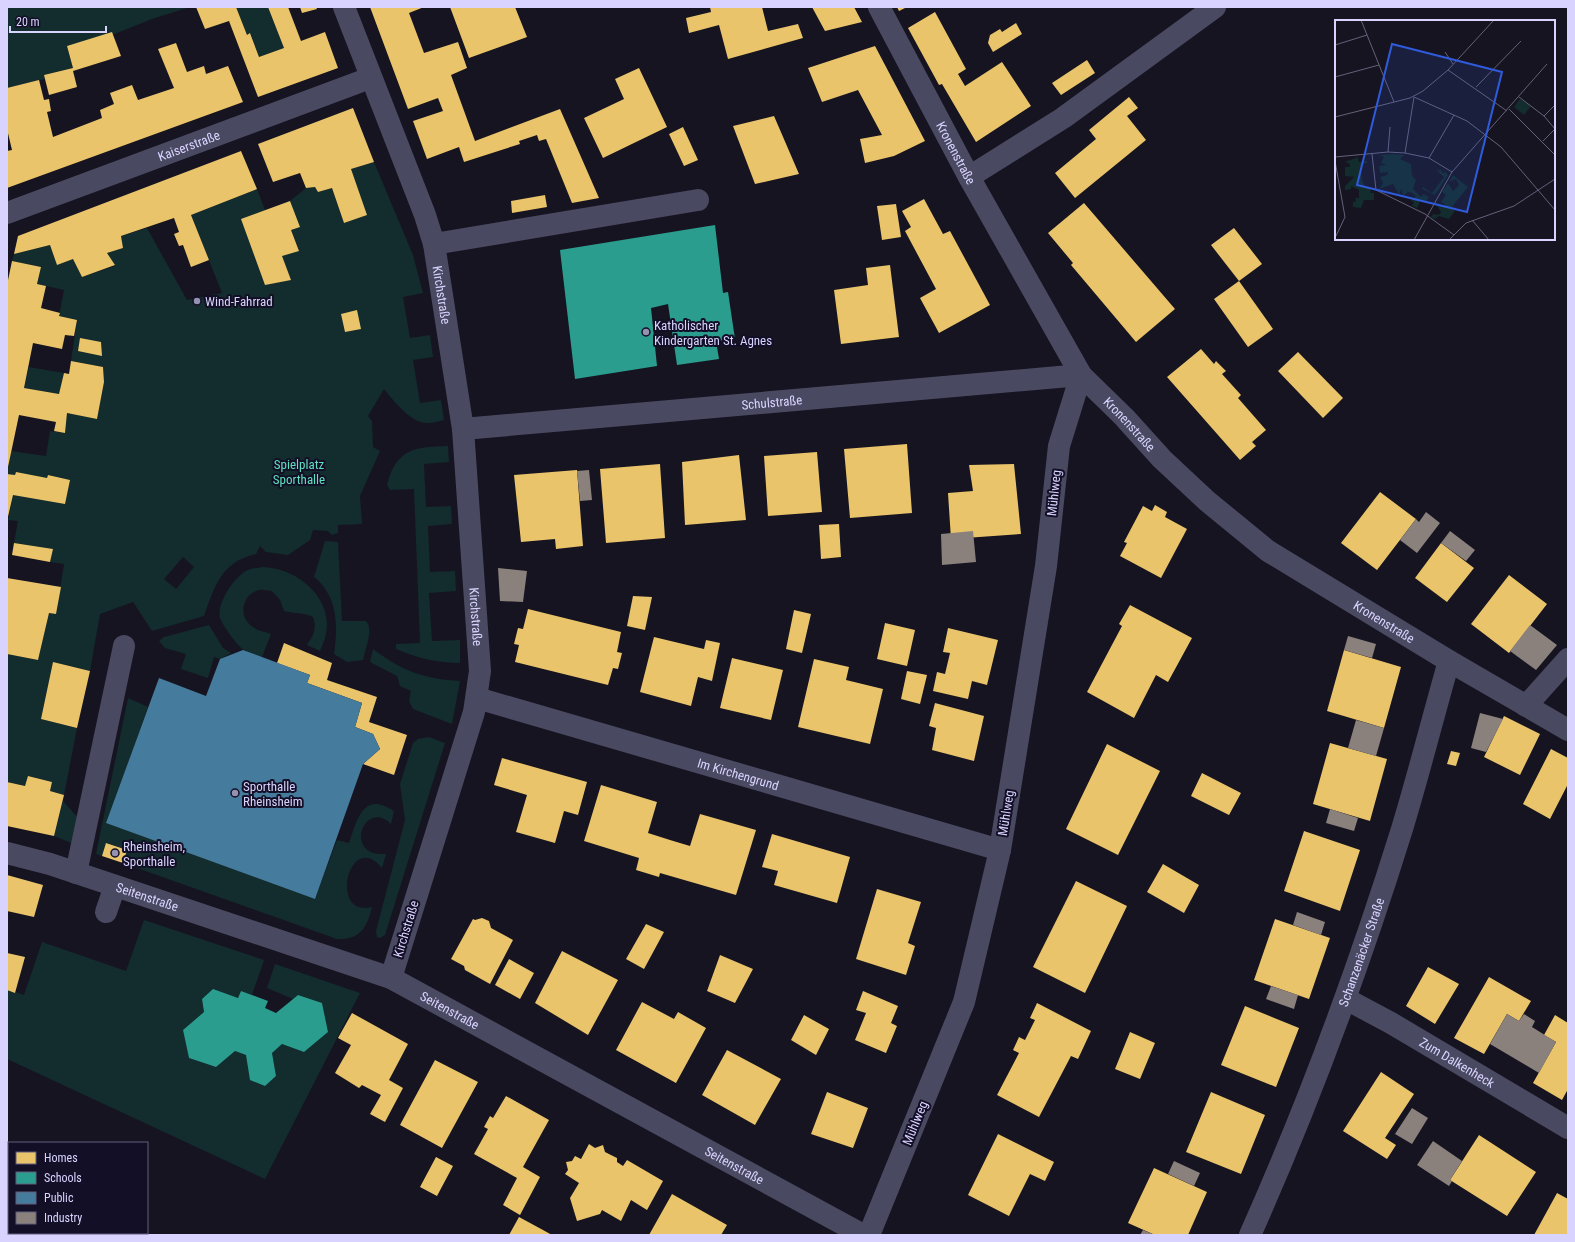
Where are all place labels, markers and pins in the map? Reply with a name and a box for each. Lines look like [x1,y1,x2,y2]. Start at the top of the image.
place label: Wind-Fahrrad [205,294,273,309]
marker: Wind-Fahrrad [192,296,202,306]
place label: Katholischer Kindergarten St. Agnes [654,318,772,348]
marker: Katholischer Kindergarten St. Agnes [641,327,651,337]
place label: Sporthalle Rheinsheim [243,779,303,809]
marker: Sporthalle Rheinsheim [230,788,240,798]
place label: Rheinsheim, Sporthalle [123,839,185,869]
marker: Rheinsheim, Sporthalle [110,848,120,858]

